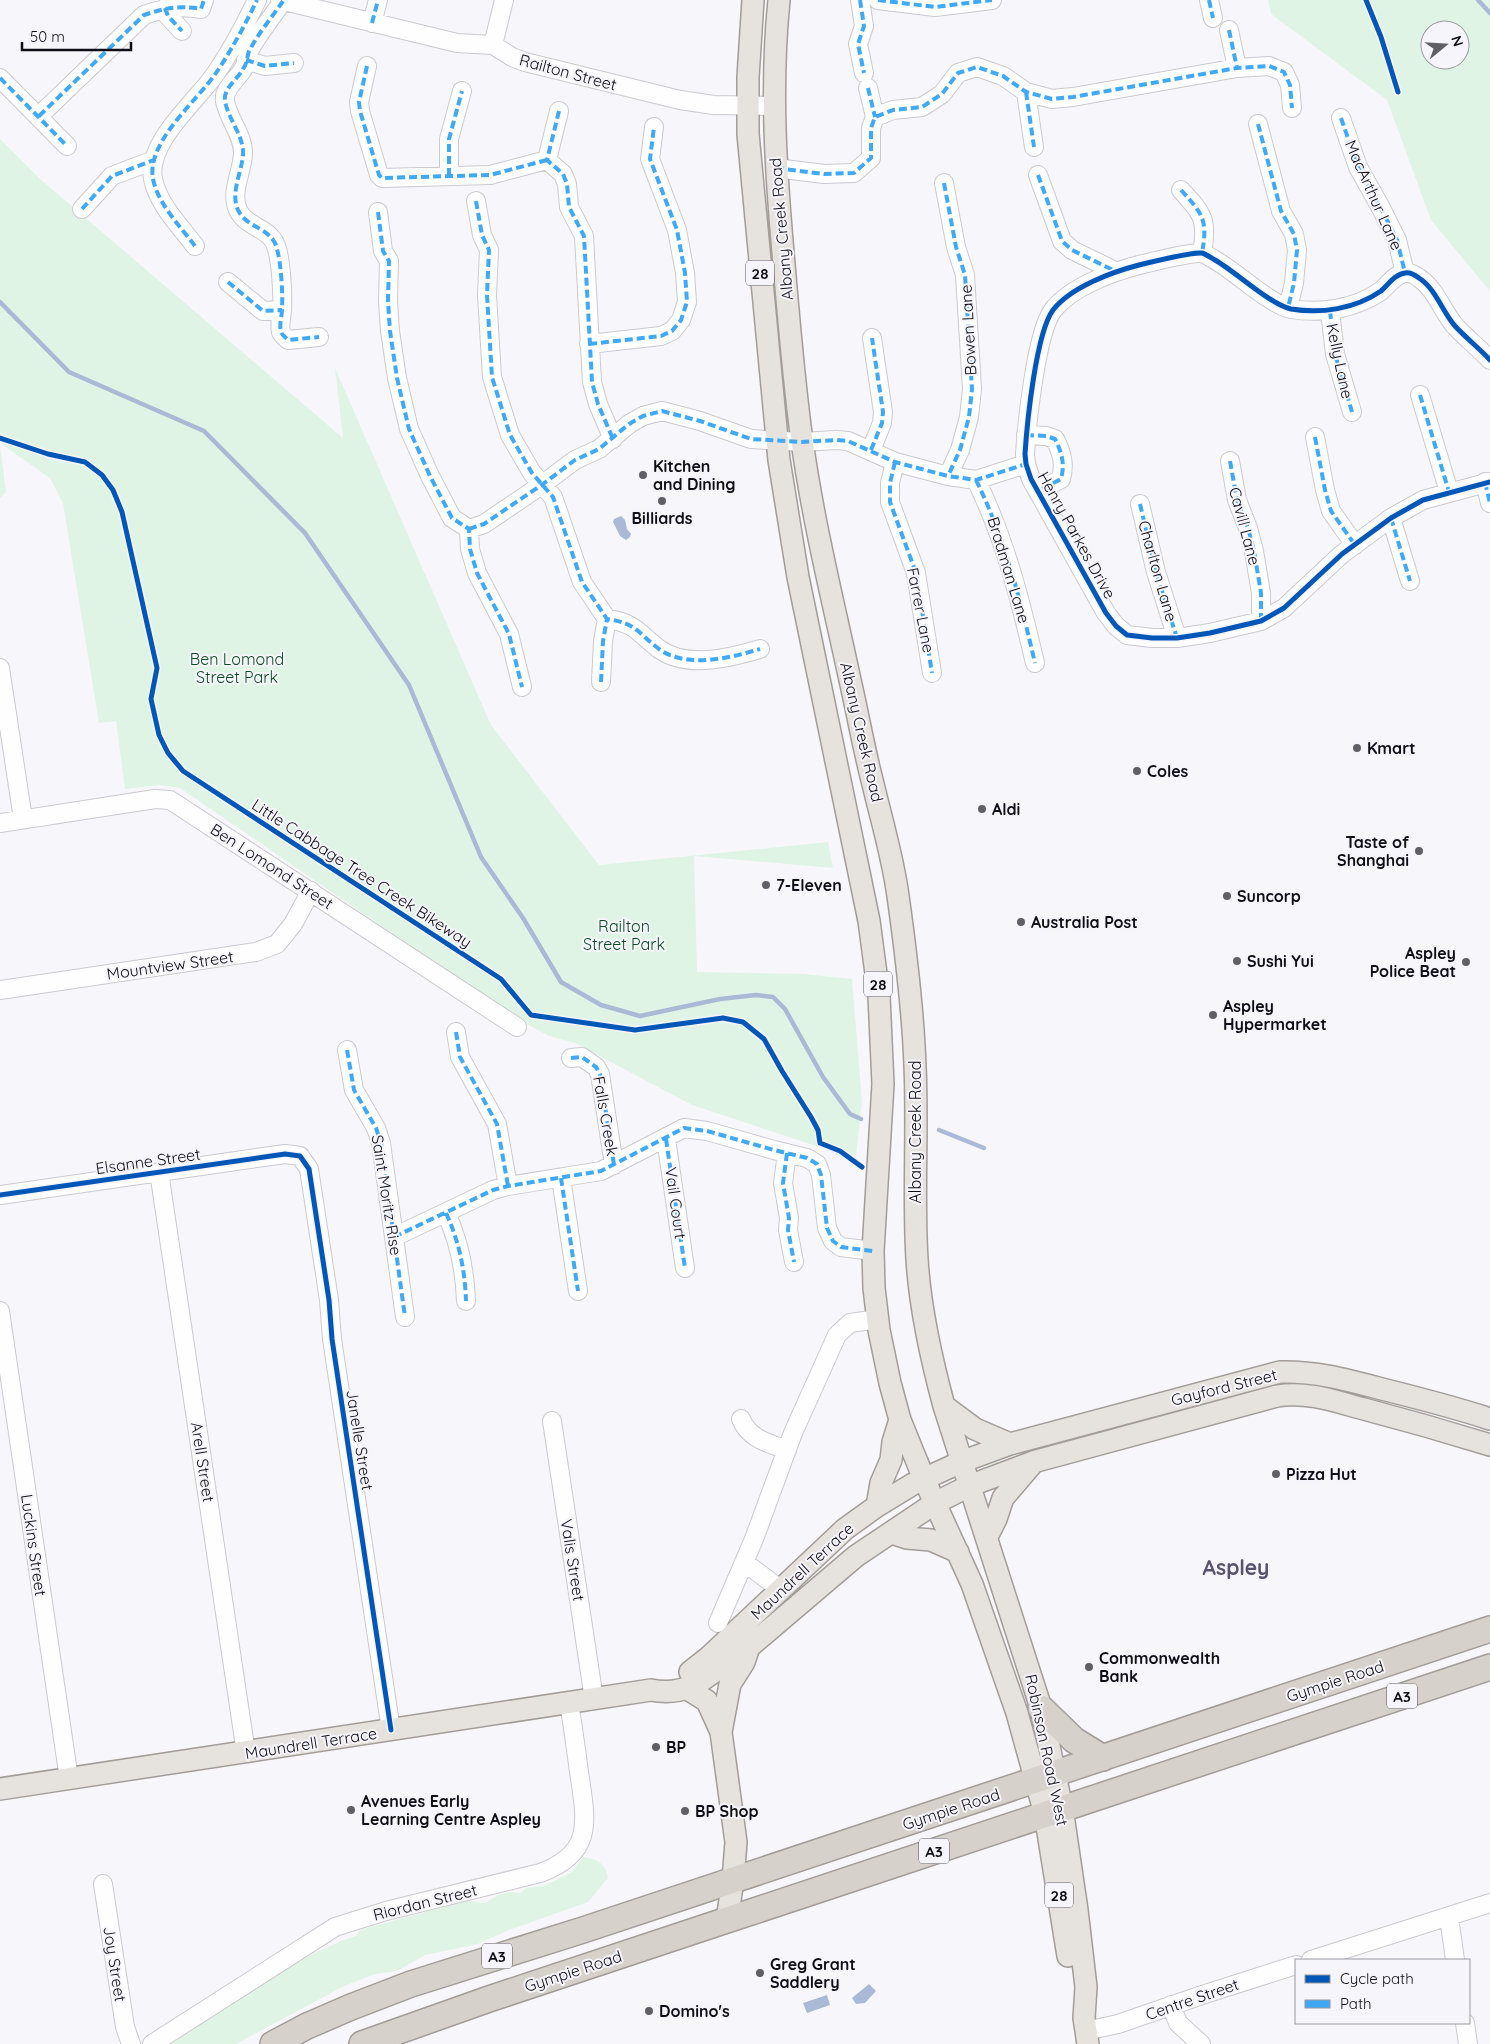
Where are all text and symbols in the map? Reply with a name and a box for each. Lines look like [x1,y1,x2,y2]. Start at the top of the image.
scale bar [22,20,131,52]
north arrow [1420,20,1470,70]
text: 50 m [30,27,65,46]
text: N [1447,33,1468,49]
street label: Railton Street [517,49,619,95]
street label: MacArthur Lane [1341,137,1407,253]
street label: Albany Creek Road [765,157,797,301]
road number: 28 [746,260,774,286]
street label: Bowen Lane [956,284,980,376]
street label: Kelly Lane [1322,321,1358,401]
place label: Kitchen and Dining [653,456,735,494]
street label: Henry Parkes Drive [1034,468,1120,602]
marker: Kitchen and Dining [637,469,649,481]
street label: Cavill Lane [1225,485,1265,567]
marker: Billiards [656,495,668,507]
place label: Billiards [631,508,693,528]
street label: Bradman Lane [983,514,1035,626]
street label: Charlton Lane [1134,518,1182,624]
street label: Farrer Lane [903,566,939,654]
park label: Ben Lomond Street Park [190,649,284,687]
street label: Albany Creek Road [836,660,888,804]
place label: Kmart [1367,738,1416,758]
marker: Kmart [1351,742,1363,754]
place label: Coles [1147,761,1189,781]
marker: Coles [1131,765,1143,777]
street label: Little Cabbage Tree Creek Bikeway [248,794,476,952]
place label: Aldi [992,799,1020,819]
marker: Aldi [976,803,988,815]
street label: Ben Lomond Street [207,819,337,913]
place label: Taste of Shanghai [1337,832,1409,870]
marker: Taste of Shanghai [1413,845,1425,857]
place label: 7-Eleven [776,875,842,895]
marker: 7-Eleven [760,879,772,891]
place label: Suncorp [1237,886,1301,906]
marker: Suncorp [1221,890,1233,902]
place label: Australia Post [1031,912,1138,932]
park label: Railton Street Park [583,916,665,954]
marker: Australia Post [1015,916,1027,928]
place label: Aspley Police Beat [1370,943,1456,981]
street label: Mountview Street [105,946,235,984]
place label: Sushi Yui [1247,951,1314,971]
marker: Sushi Yui [1231,955,1243,967]
marker: Aspley Police Beat [1460,956,1472,968]
road number: 28 [864,972,892,996]
place label: Aspley Hypermarket [1223,996,1327,1034]
marker: Aspley Hypermarket [1207,1009,1219,1021]
street label: Albany Creek Road [905,1060,925,1204]
street label: Falls Creek [589,1075,623,1157]
street label: Saint Moritz Rise [368,1133,406,1257]
street label: Elsanne Street [94,1144,202,1178]
street label: Vail Court [661,1166,691,1240]
street label: Gayford Street [1169,1364,1279,1410]
street label: Janelle Street [342,1388,378,1492]
street label: Arell Street [187,1421,219,1503]
place label: Pizza Hut [1286,1464,1357,1484]
marker: Pizza Hut [1270,1468,1282,1480]
street label: Luckins Street [17,1493,51,1597]
street label: Valis Street [557,1518,589,1602]
street label: Maundrell Terrace [746,1518,858,1624]
district label: Aspley [1203,1554,1269,1580]
place label: Commonwealth Bank [1099,1648,1220,1686]
street label: Gympie Road [1284,1656,1386,1706]
marker: Commonwealth Bank [1083,1661,1095,1673]
street label: Robinson Road West [1021,1672,1073,1828]
road number: A3 [1387,1684,1417,1708]
street label: Maundrell Terrace [244,1723,378,1763]
place label: BP [666,1737,686,1757]
marker: BP [650,1741,662,1753]
street label: Gympie Road [900,1784,1002,1834]
place label: Avenues Early Learning Centre Aspley [361,1791,541,1829]
place label: BP Shop [695,1801,759,1821]
marker: Avenues Early Learning Centre Aspley [345,1804,357,1816]
marker: BP Shop [679,1805,691,1817]
road number: A3 [919,1838,949,1864]
street label: Riordan Street [371,1879,479,1925]
road number: 28 [1045,1882,1073,1908]
street label: Joy Street [99,1925,131,2003]
road number: A3 [482,1944,512,1968]
street label: Gympie Road [522,1946,624,1996]
place label: Greg Grant Saddlery [770,1954,856,1992]
legend [1295,1959,1470,2024]
marker: Greg Grant Saddlery [754,1967,766,1979]
text: Cycle path [1340,1969,1414,1988]
street label: Centre Street [1143,1974,1241,2024]
text: Path [1340,1994,1372,2013]
place label: Domino's [659,2001,730,2021]
marker: Domino's [643,2005,655,2017]

